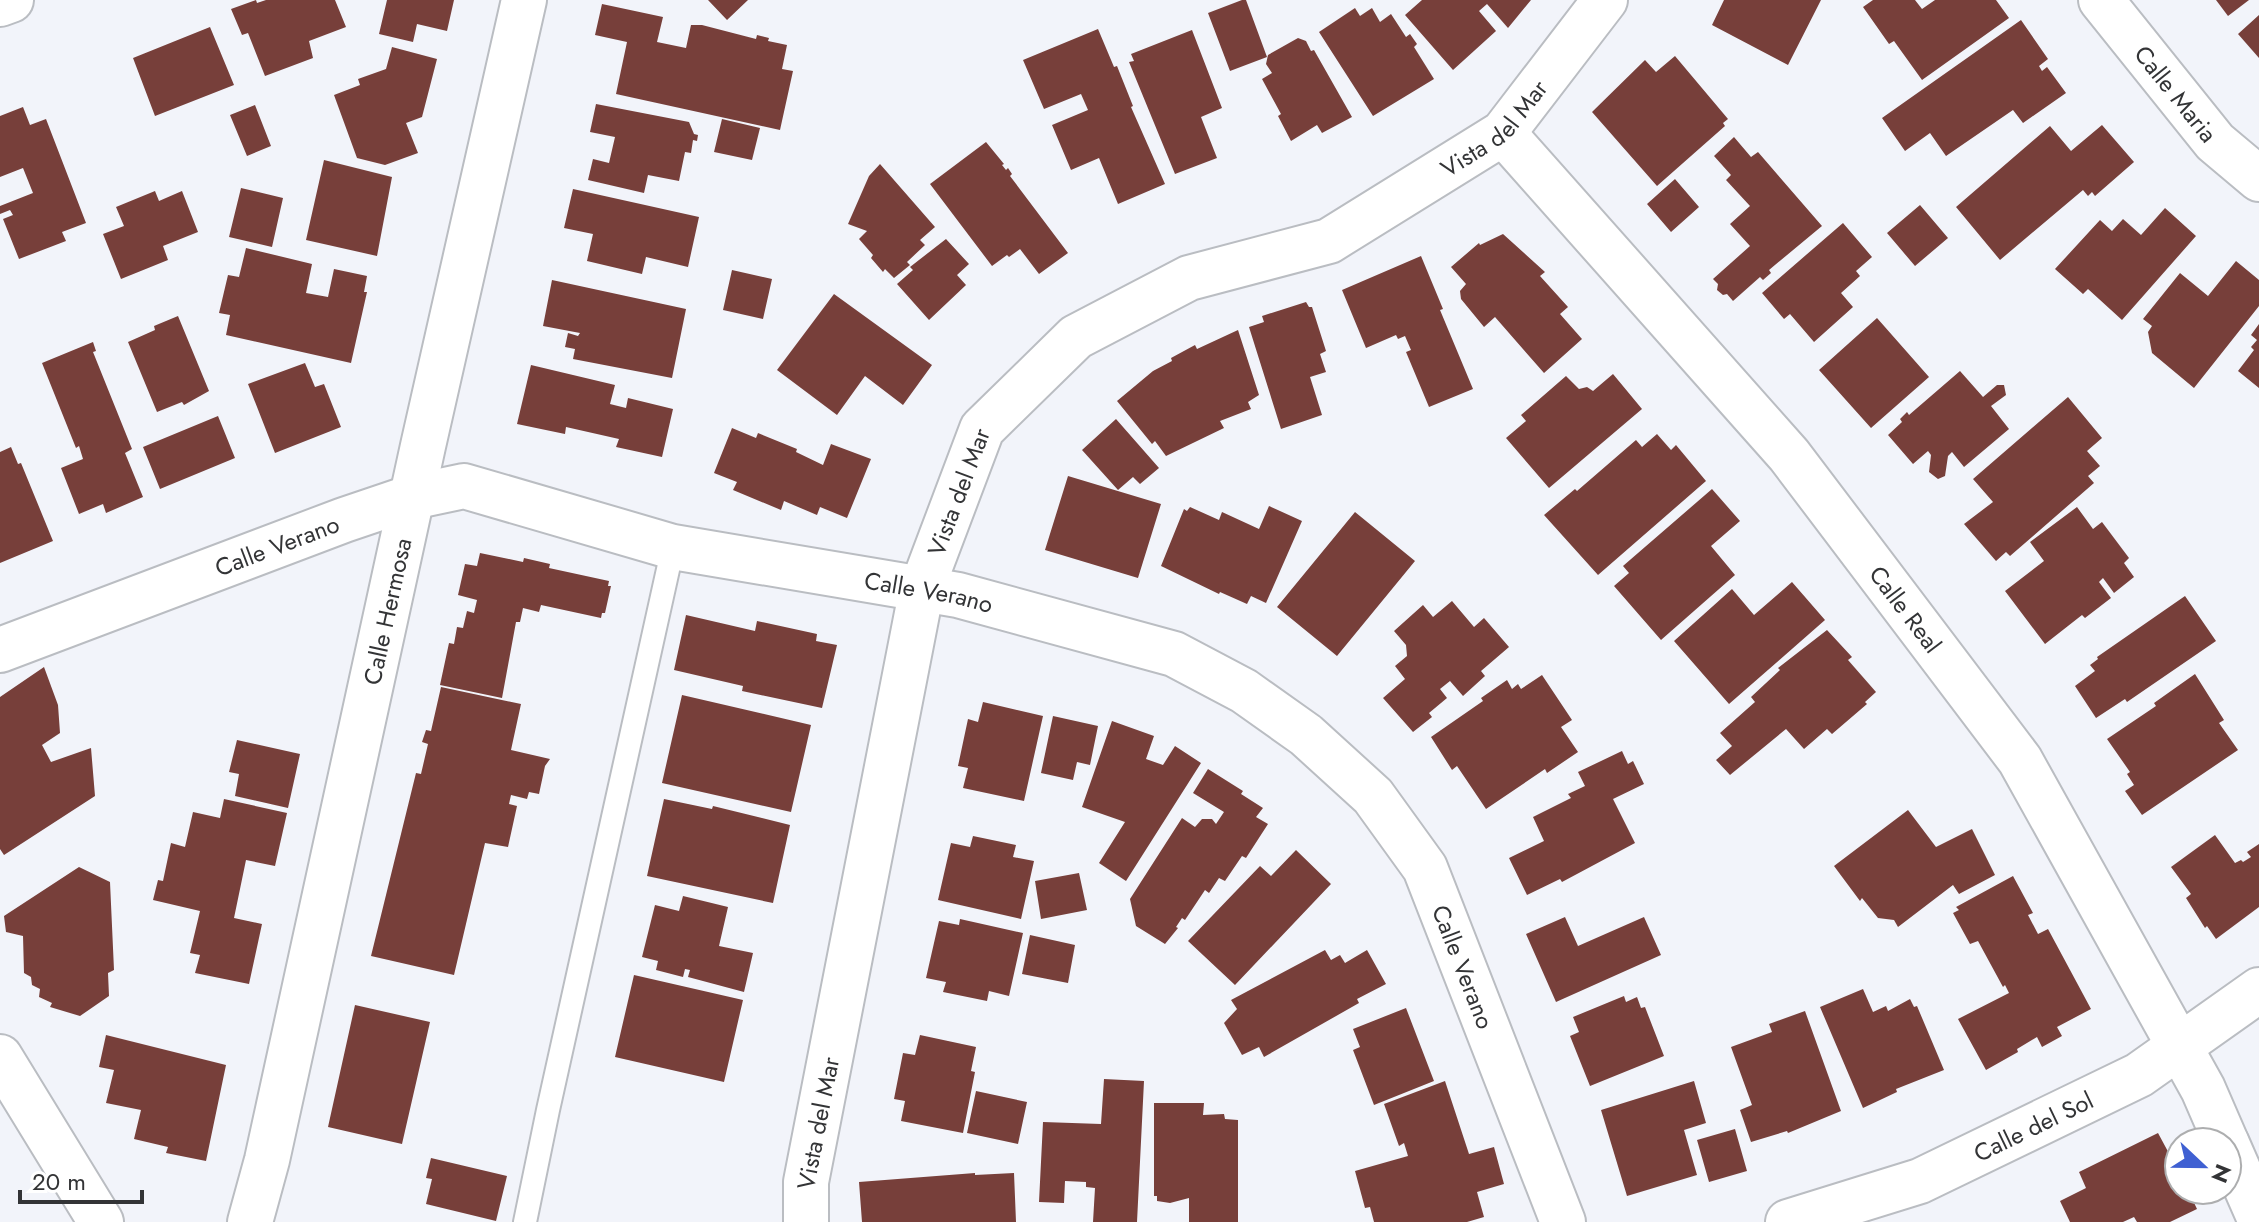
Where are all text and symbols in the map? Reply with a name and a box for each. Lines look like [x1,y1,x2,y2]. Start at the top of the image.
street label: Calle Maria [2126,38,2226,150]
street label: Vista del Mar [1434,71,1556,185]
street label: Vista del Mar [918,422,999,561]
street label: Calle Verano [210,506,344,585]
street label: Calle Hermosa [354,534,420,688]
street label: Calle Real [1861,558,1950,660]
street label: Calle Verano [862,562,997,621]
street label: Calle Verano [1424,900,1504,1034]
street label: Vista del Mar [787,1053,848,1192]
street label: Calle del Sol [1967,1082,2099,1170]
north arrow [2163,1126,2243,1206]
scale bar [20,1154,142,1204]
text: N [2203,1159,2240,1188]
text: 20 m [32,1164,86,1199]

